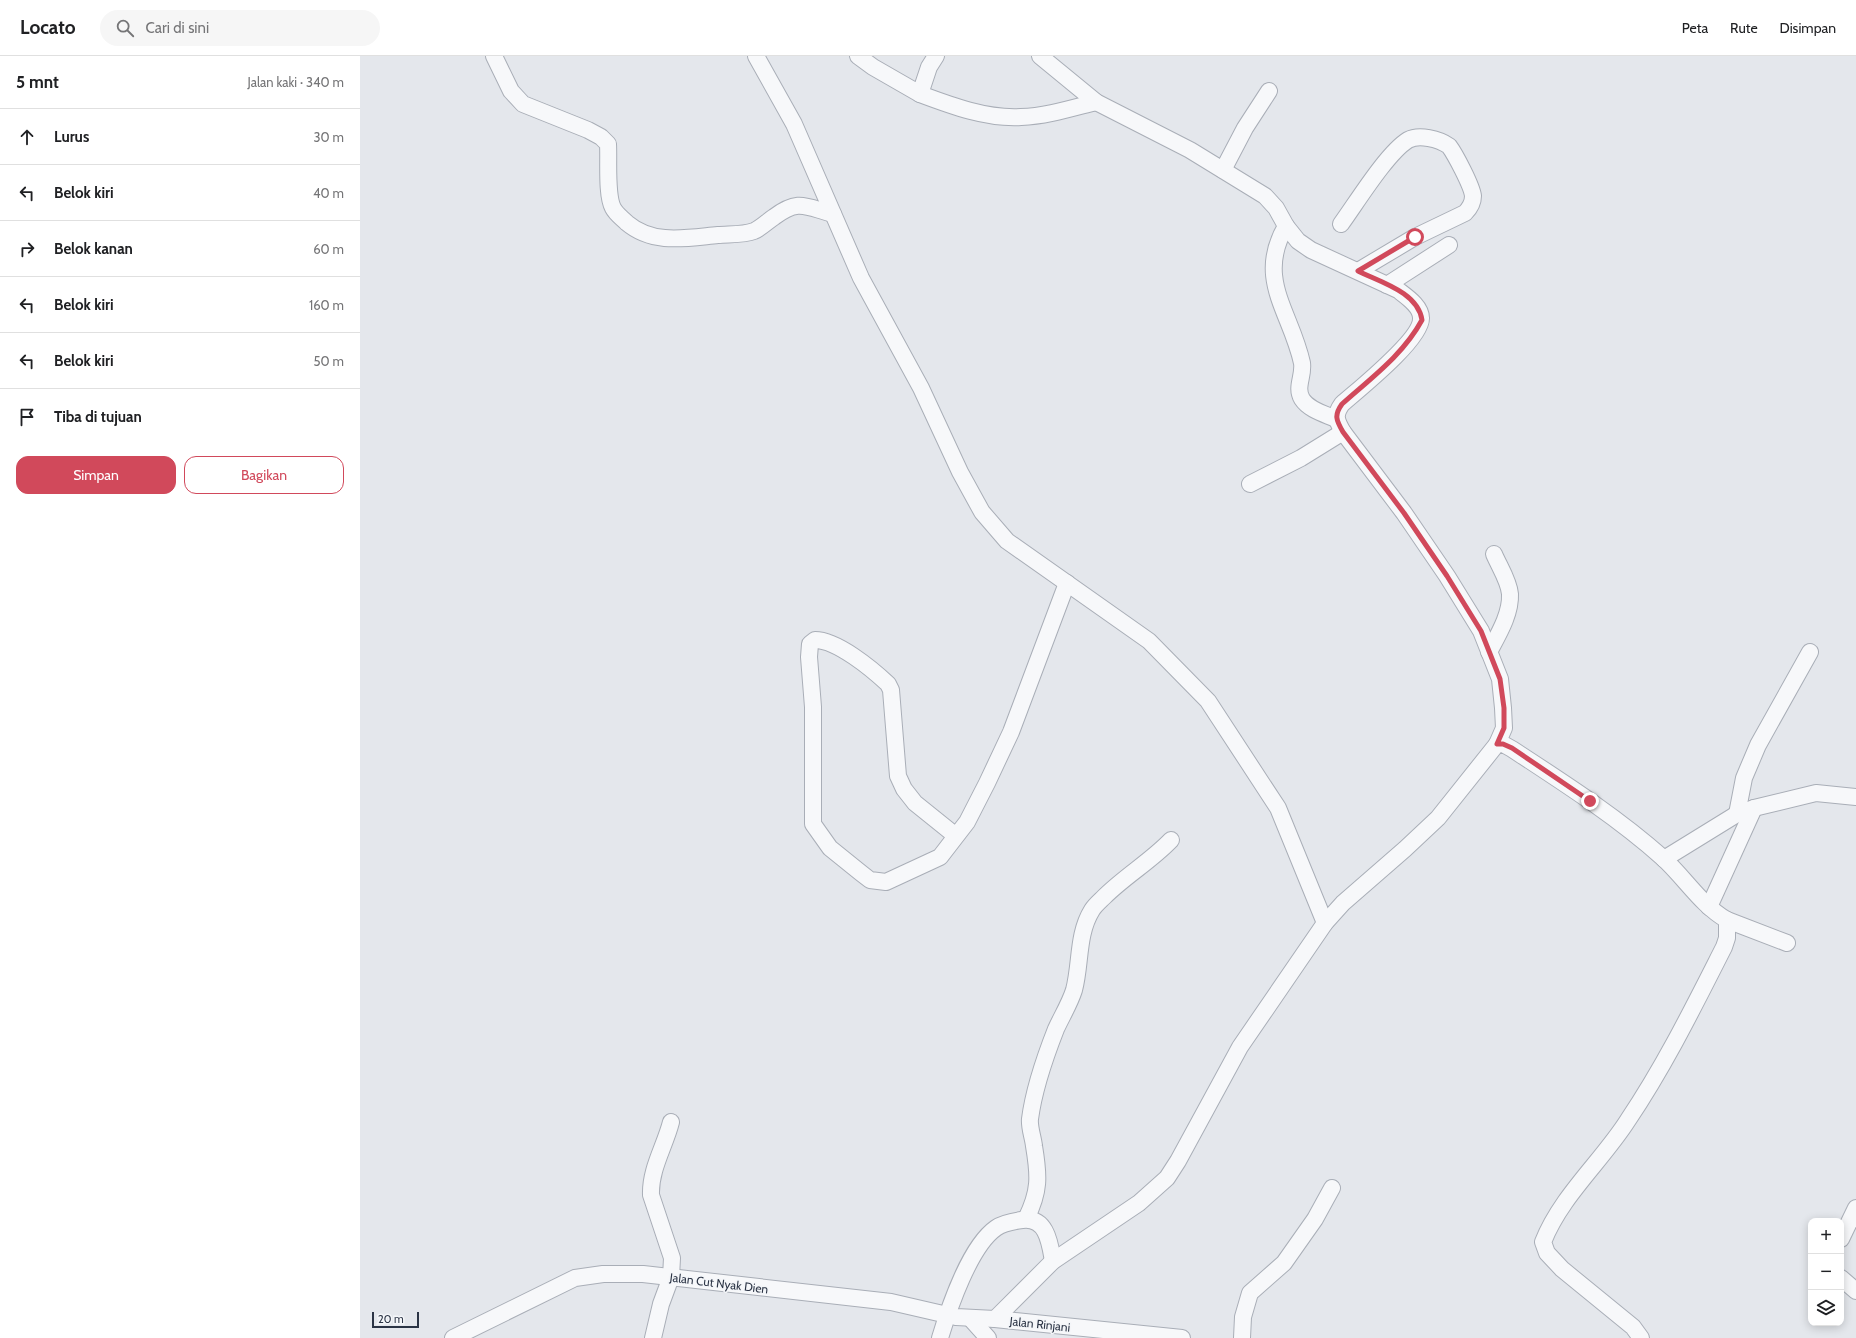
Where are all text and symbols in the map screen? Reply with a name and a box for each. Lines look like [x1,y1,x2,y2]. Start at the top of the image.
search box [100,10,380,46]
text: Locato [20,16,76,39]
icon: search [114,17,136,39]
text: Cari di sini [146,19,209,37]
text: Peta [1682,19,1708,37]
text: Rute [1730,19,1758,37]
text: Disimpan [1780,19,1836,37]
text: 5 mnt [16,72,59,92]
text: Jalan kaki · 340 m [248,74,344,90]
icon: ahead [16,126,38,148]
text: Lurus [54,128,89,146]
text: 30 m [314,129,344,145]
icon: left [16,182,38,204]
text: Belok kiri [54,184,114,202]
text: 40 m [313,185,344,201]
route start [1406,228,1424,246]
icon: right [16,238,38,260]
text: Belok kanan [54,240,133,258]
text: 60 m [313,241,344,257]
icon: left [16,294,38,316]
text: Belok kiri [54,296,114,314]
text: 160 m [309,297,344,313]
icon: left [16,350,38,372]
text: Belok kiri [54,352,114,370]
text: 50 m [314,353,344,369]
icon: arrive [16,406,38,428]
text: Tiba di tujuan [54,408,142,426]
button: Simpan [16,456,176,494]
button: Bagikan [184,456,344,494]
route end [1581,792,1599,810]
map controls [1808,1218,1844,1326]
button: + [1808,1218,1844,1254]
button: − [1808,1254,1844,1290]
street label: Jalan Cut Nyak Dien [668,1269,769,1297]
button: layers [1808,1290,1844,1326]
scale bar [372,1310,419,1329]
text: 20 m [378,1312,404,1326]
street label: Jalan Rinjani [1008,1313,1071,1335]

